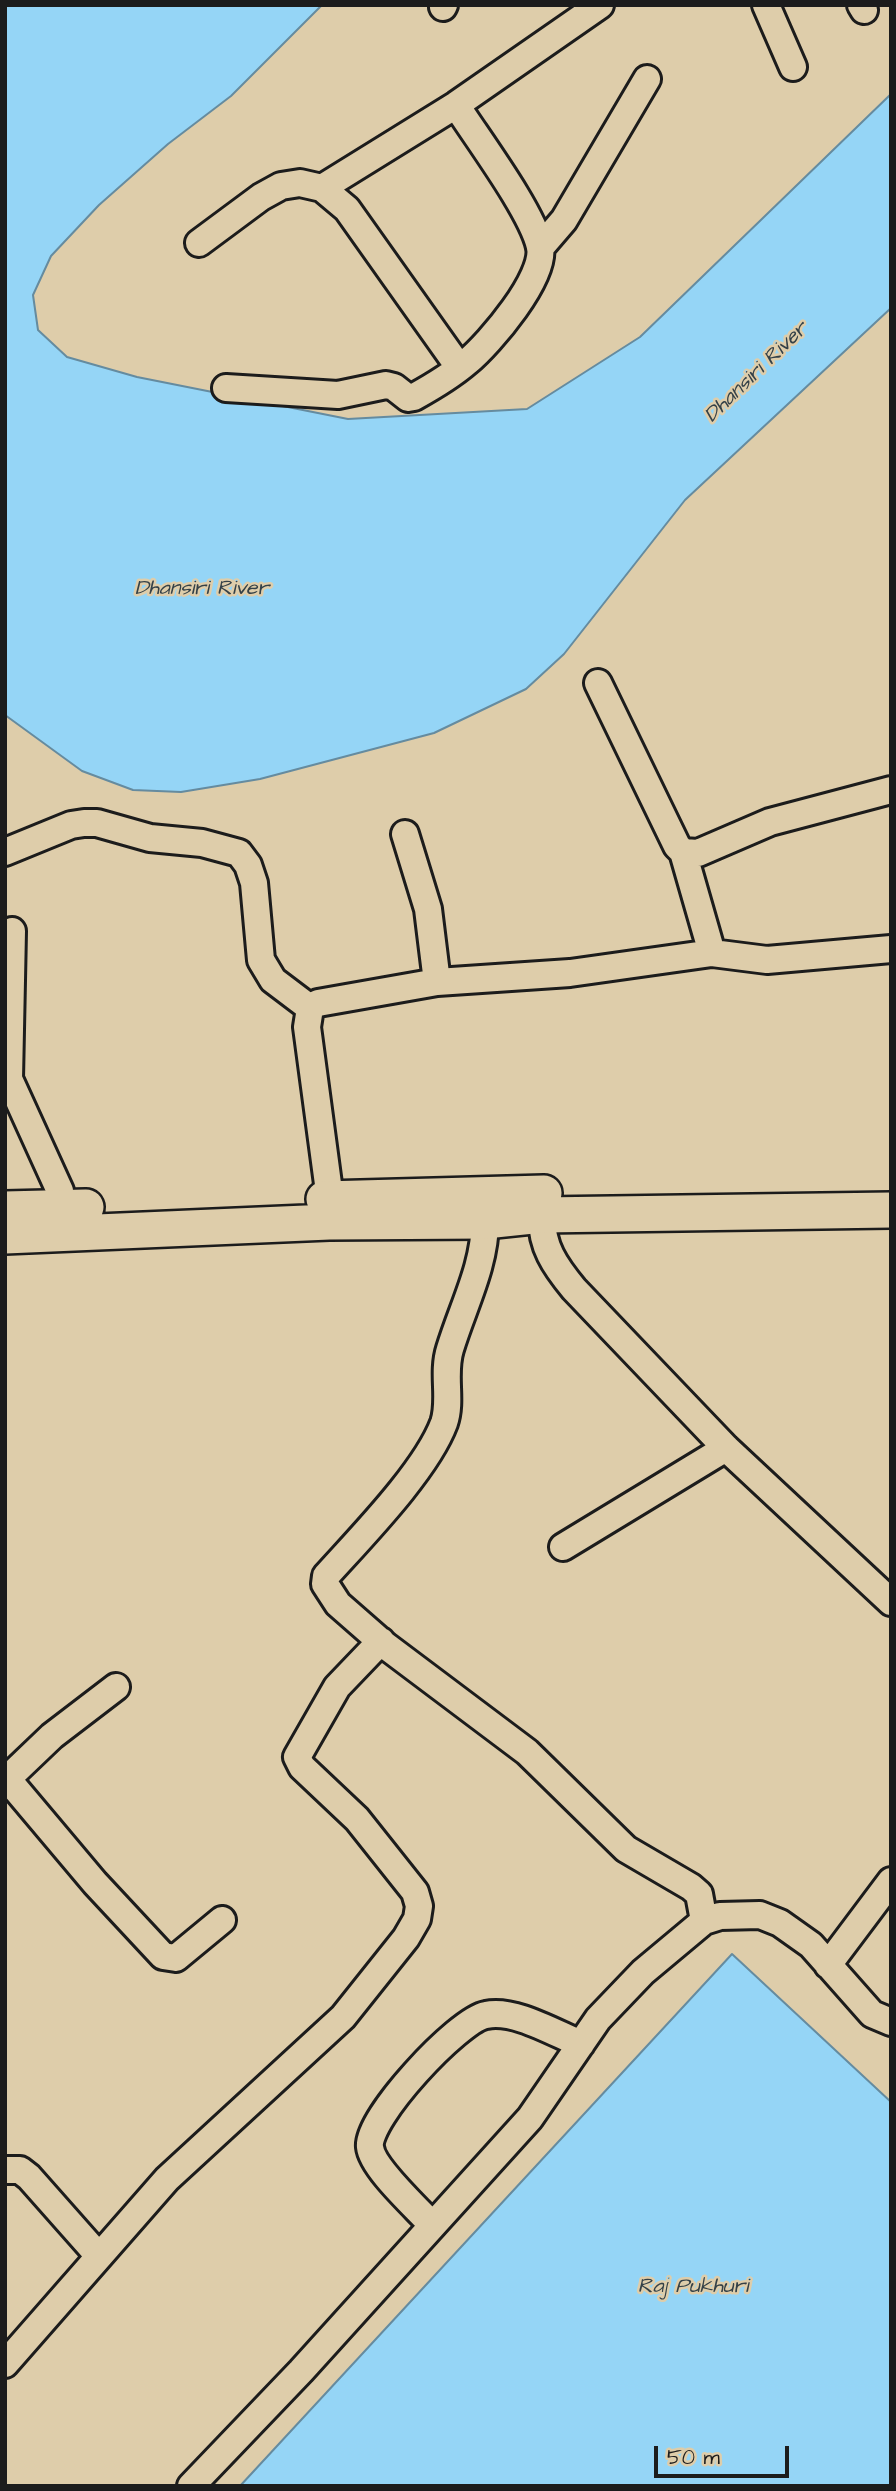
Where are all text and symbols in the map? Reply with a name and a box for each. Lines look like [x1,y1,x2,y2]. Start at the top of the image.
water label: Dhansiri River [700,317,814,429]
water label: Dhansiri River [135,577,269,603]
water label: Raj Pukhuri [638,2275,748,2301]
scale bar [658,2432,793,2476]
text: 50 m [667,2443,720,2472]

